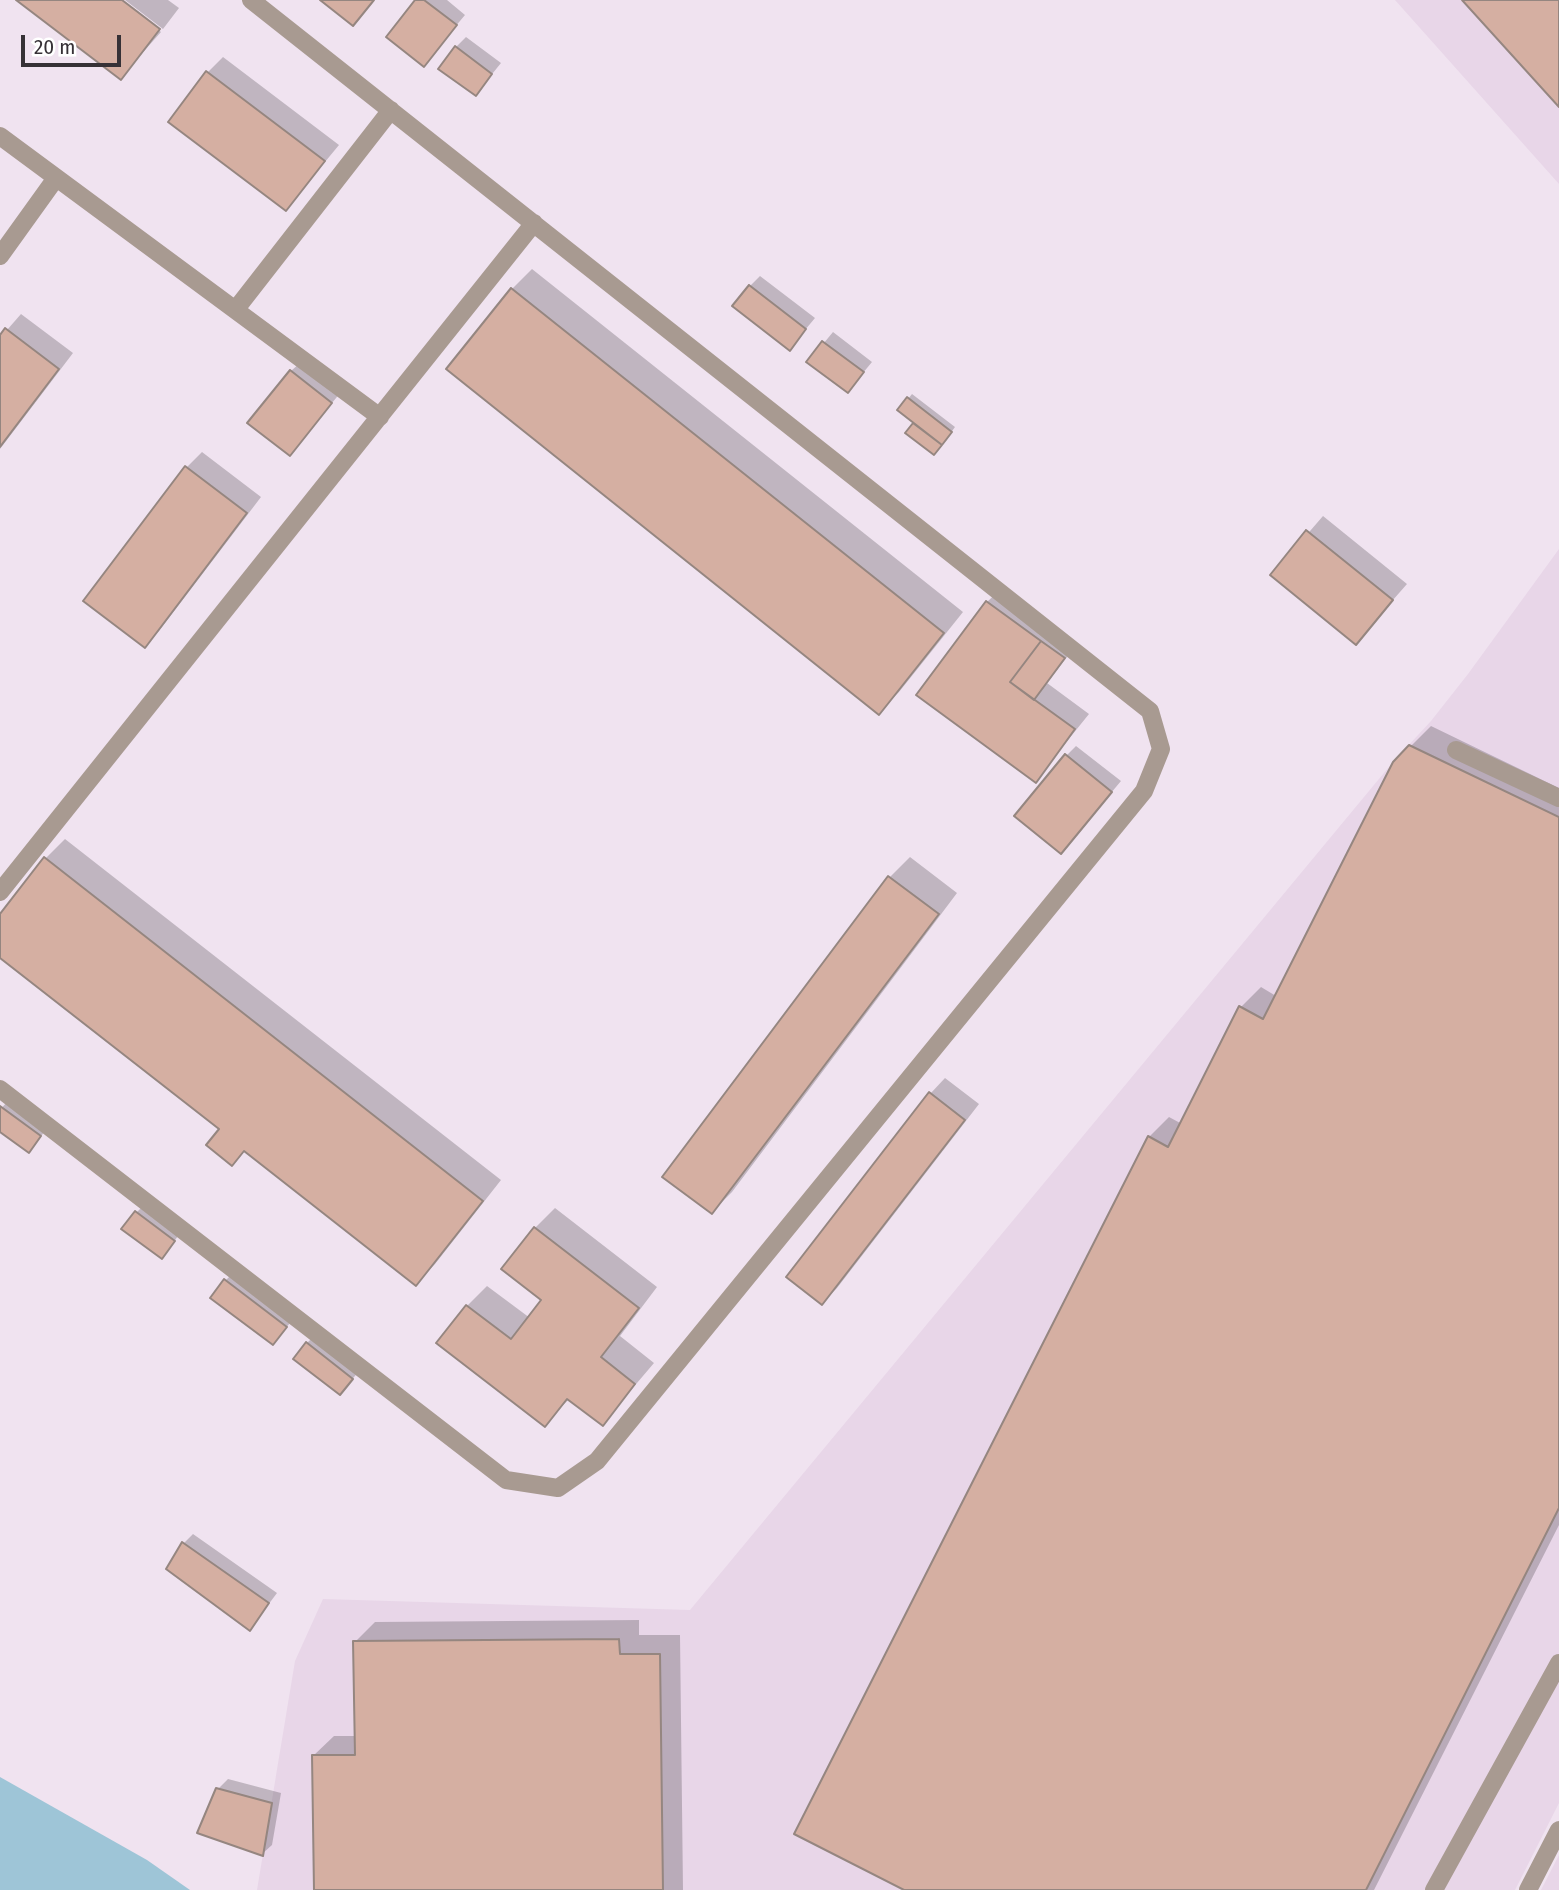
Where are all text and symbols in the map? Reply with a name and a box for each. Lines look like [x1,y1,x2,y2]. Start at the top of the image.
scale bar [24,21,124,65]
text: 20 m [34,34,75,60]

